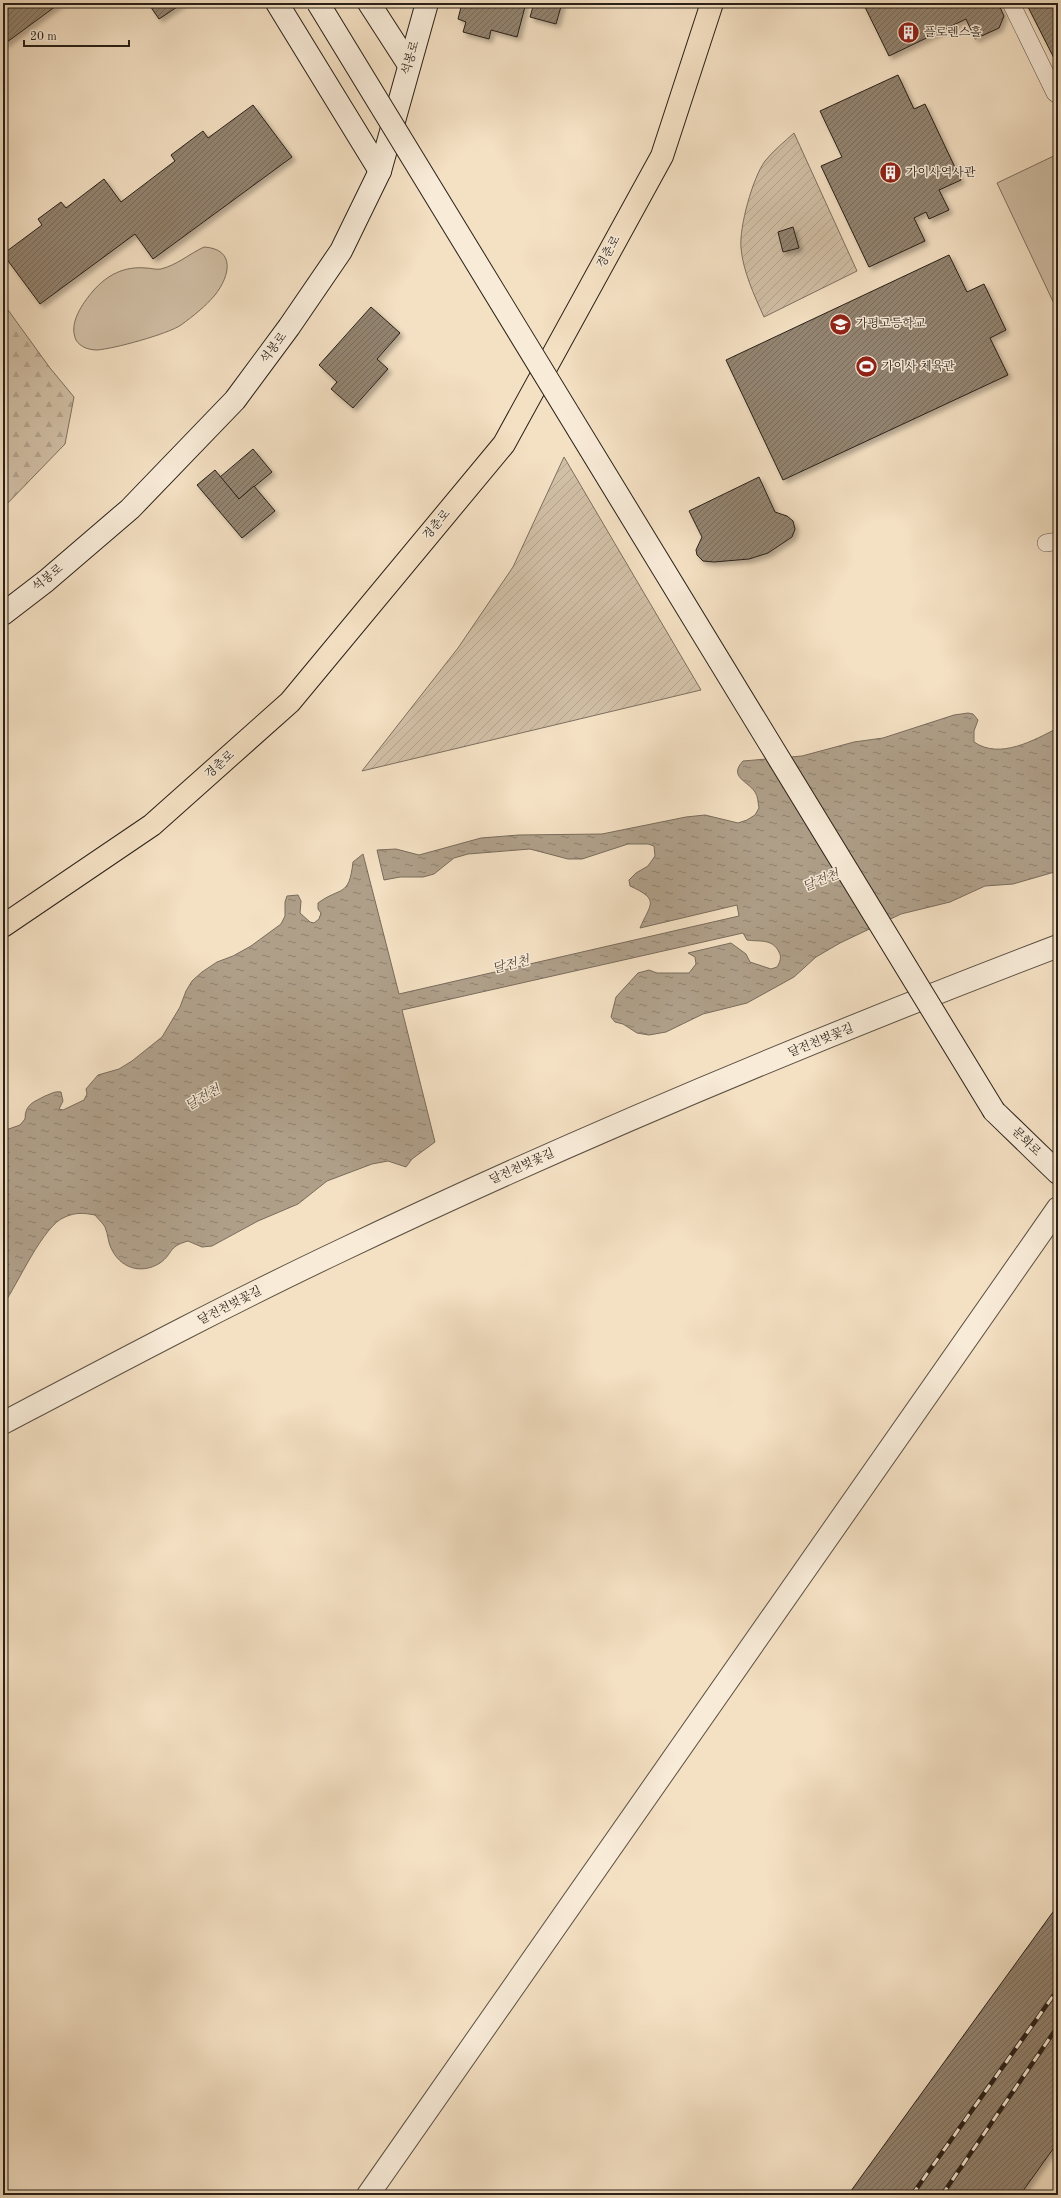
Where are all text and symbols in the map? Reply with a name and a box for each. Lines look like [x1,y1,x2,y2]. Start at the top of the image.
building icon: 플로렌스홀 [895,20,921,46]
scale bar [24,22,129,48]
place label: 플로렌스홀 [924,25,982,39]
text: 20 m [30,31,57,43]
street label: 석봉로 [399,39,422,76]
building icon: 가이사역사관 [878,160,904,186]
place label: 가이사역사관 [906,166,976,179]
street label: 경춘로 [594,233,623,270]
school or university icon: 가평고등학교 [827,311,853,337]
place label: 가평고등학교 [856,317,926,330]
street label: 석봉로 [257,329,290,365]
sports icon: 가이사 체육관 [854,354,880,380]
place label: 가이사 체육관 [882,360,955,373]
street label: 경춘로 [420,506,453,542]
street label: 석봉로 [29,561,66,594]
street label: 경춘로 [202,747,237,781]
water label: 달전천 [800,866,842,894]
water label: 달전천 [491,952,532,976]
street label: 달전천벚꽃길 [786,1021,855,1060]
water label: 달전천 [182,1081,224,1113]
street label: 문화로 [1009,1125,1044,1159]
street label: 달전천벚꽃길 [487,1146,556,1187]
street label: 달전천벚꽃길 [196,1284,264,1327]

